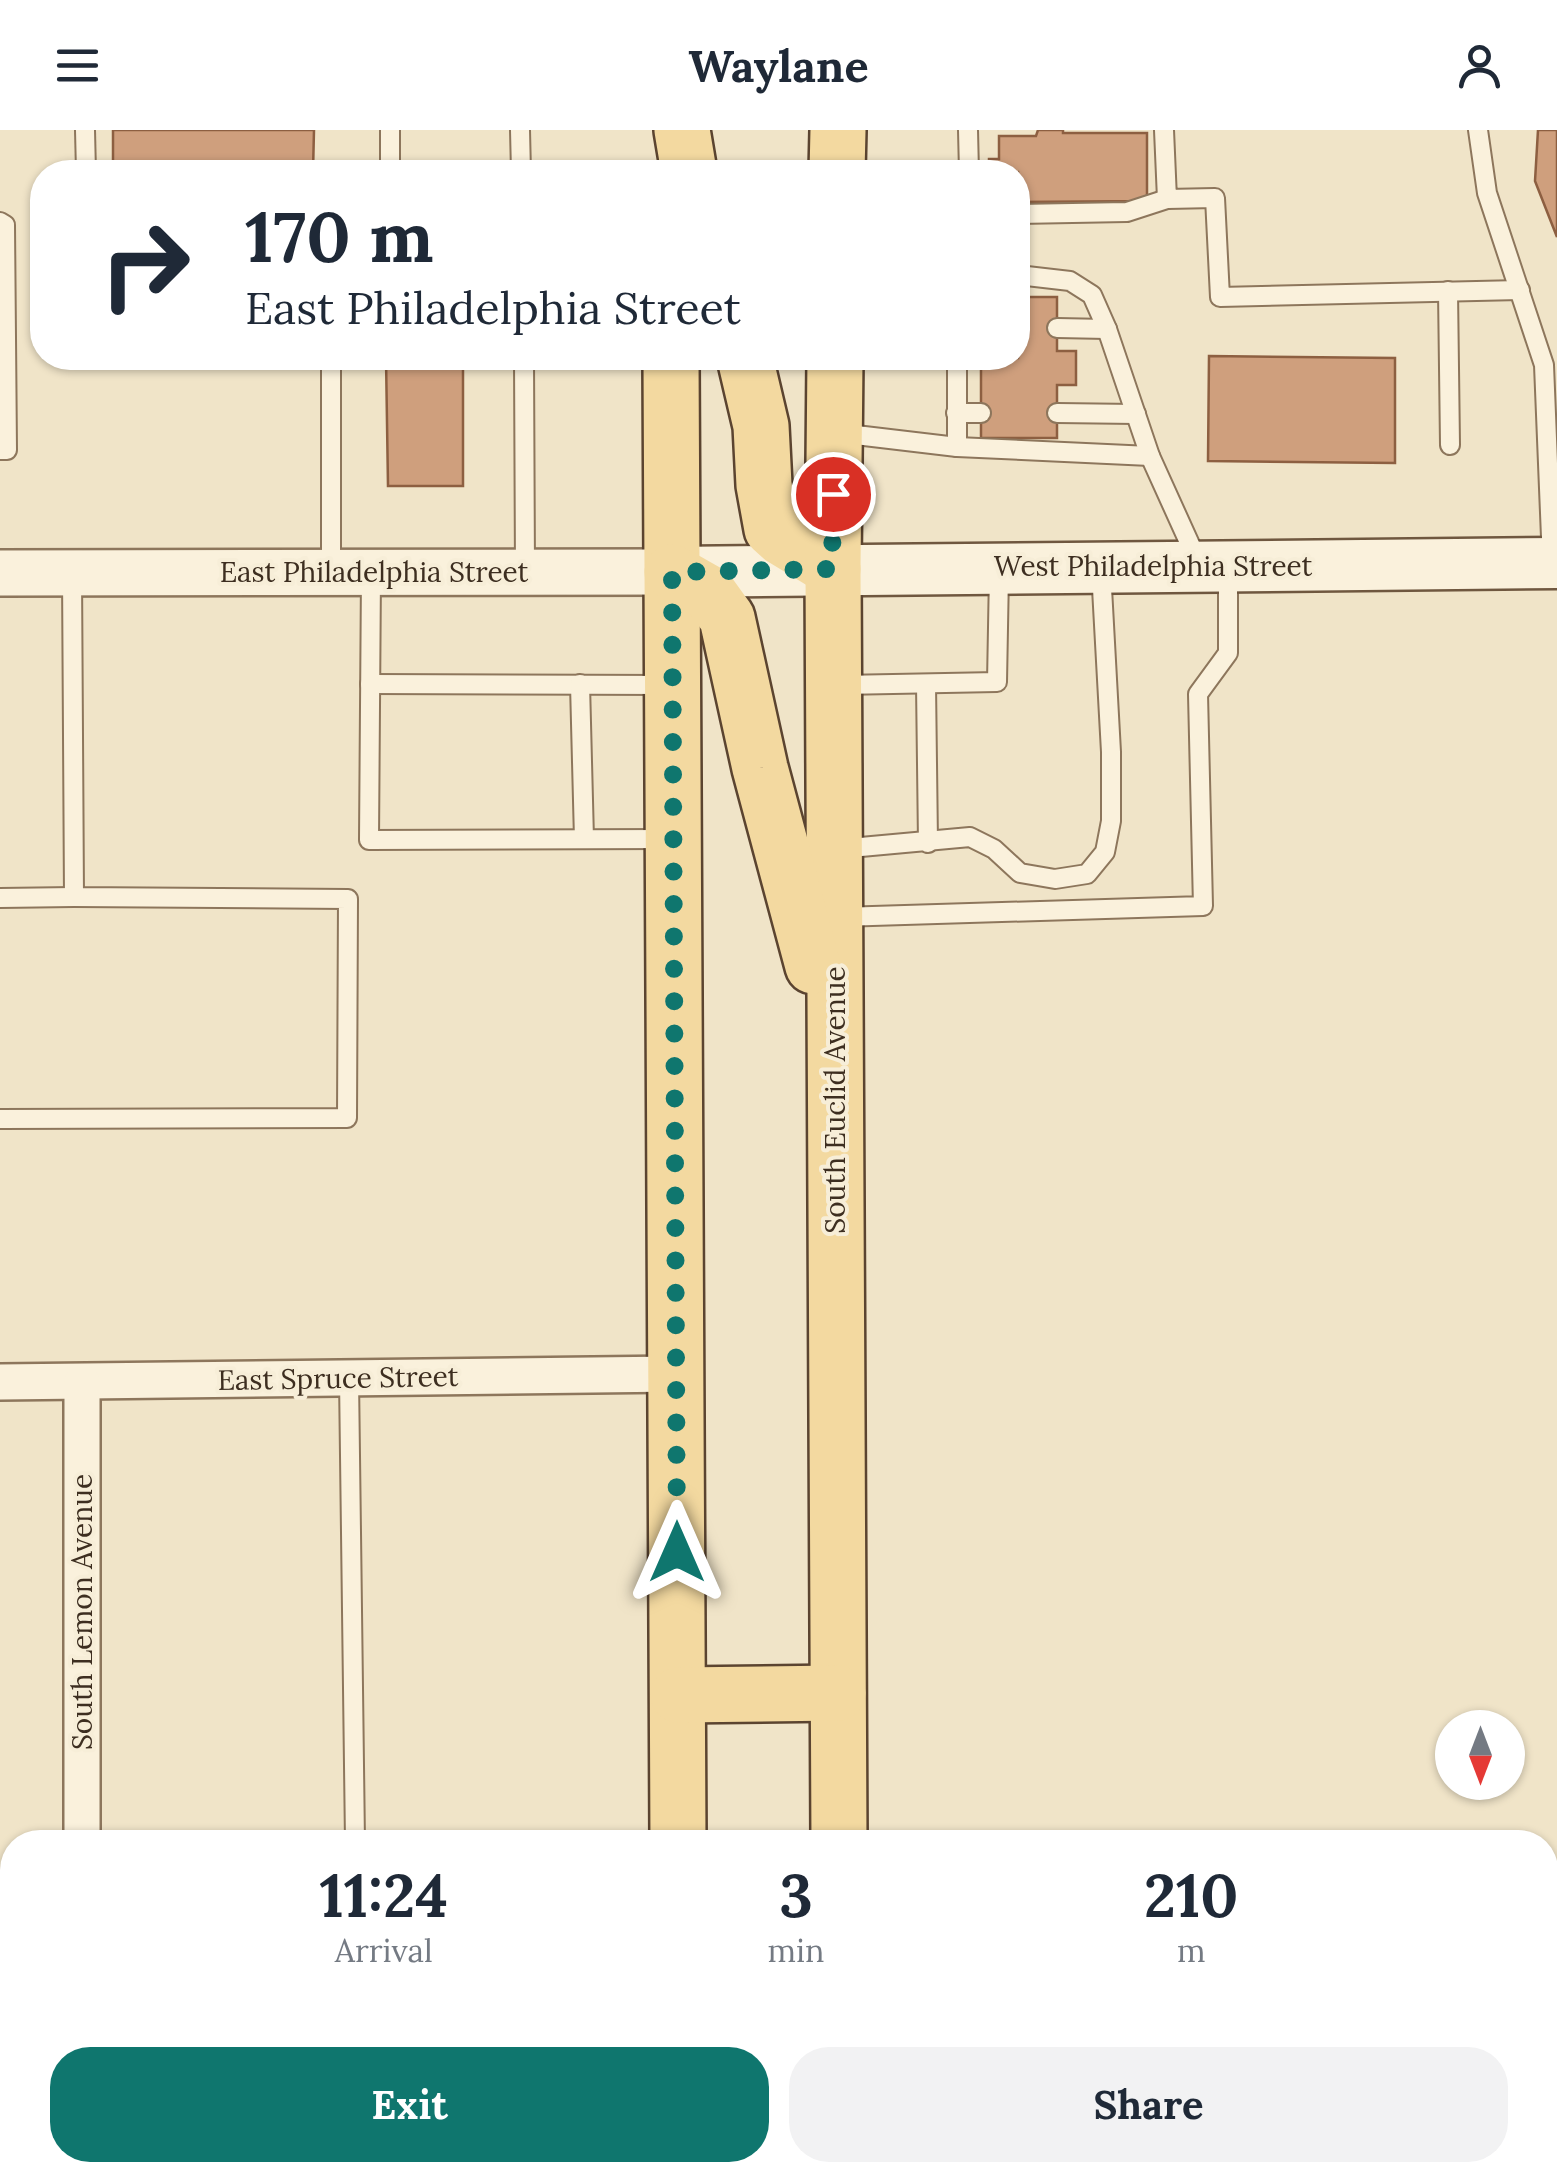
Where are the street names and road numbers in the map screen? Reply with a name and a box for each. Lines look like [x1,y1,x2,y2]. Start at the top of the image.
street label: West Philadelphia Street [994,548,1313,584]
street label: East Philadelphia Street [220,554,528,590]
street label: South Euclid Avenue [817,966,853,1234]
street label: East Spruce Street [217,1358,459,1398]
street label: South Lemon Avenue [64,1474,100,1750]

